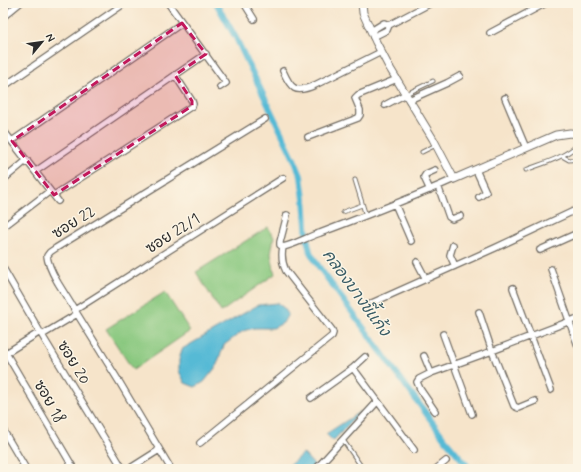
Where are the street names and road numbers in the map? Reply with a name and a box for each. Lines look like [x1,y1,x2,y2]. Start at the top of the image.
street label: ซอย 22 [49,202,99,244]
street label: ซอย 22/1 [142,209,204,259]
street label: ซอย 20 [52,337,94,389]
street label: ซอย 18 [29,377,69,427]

